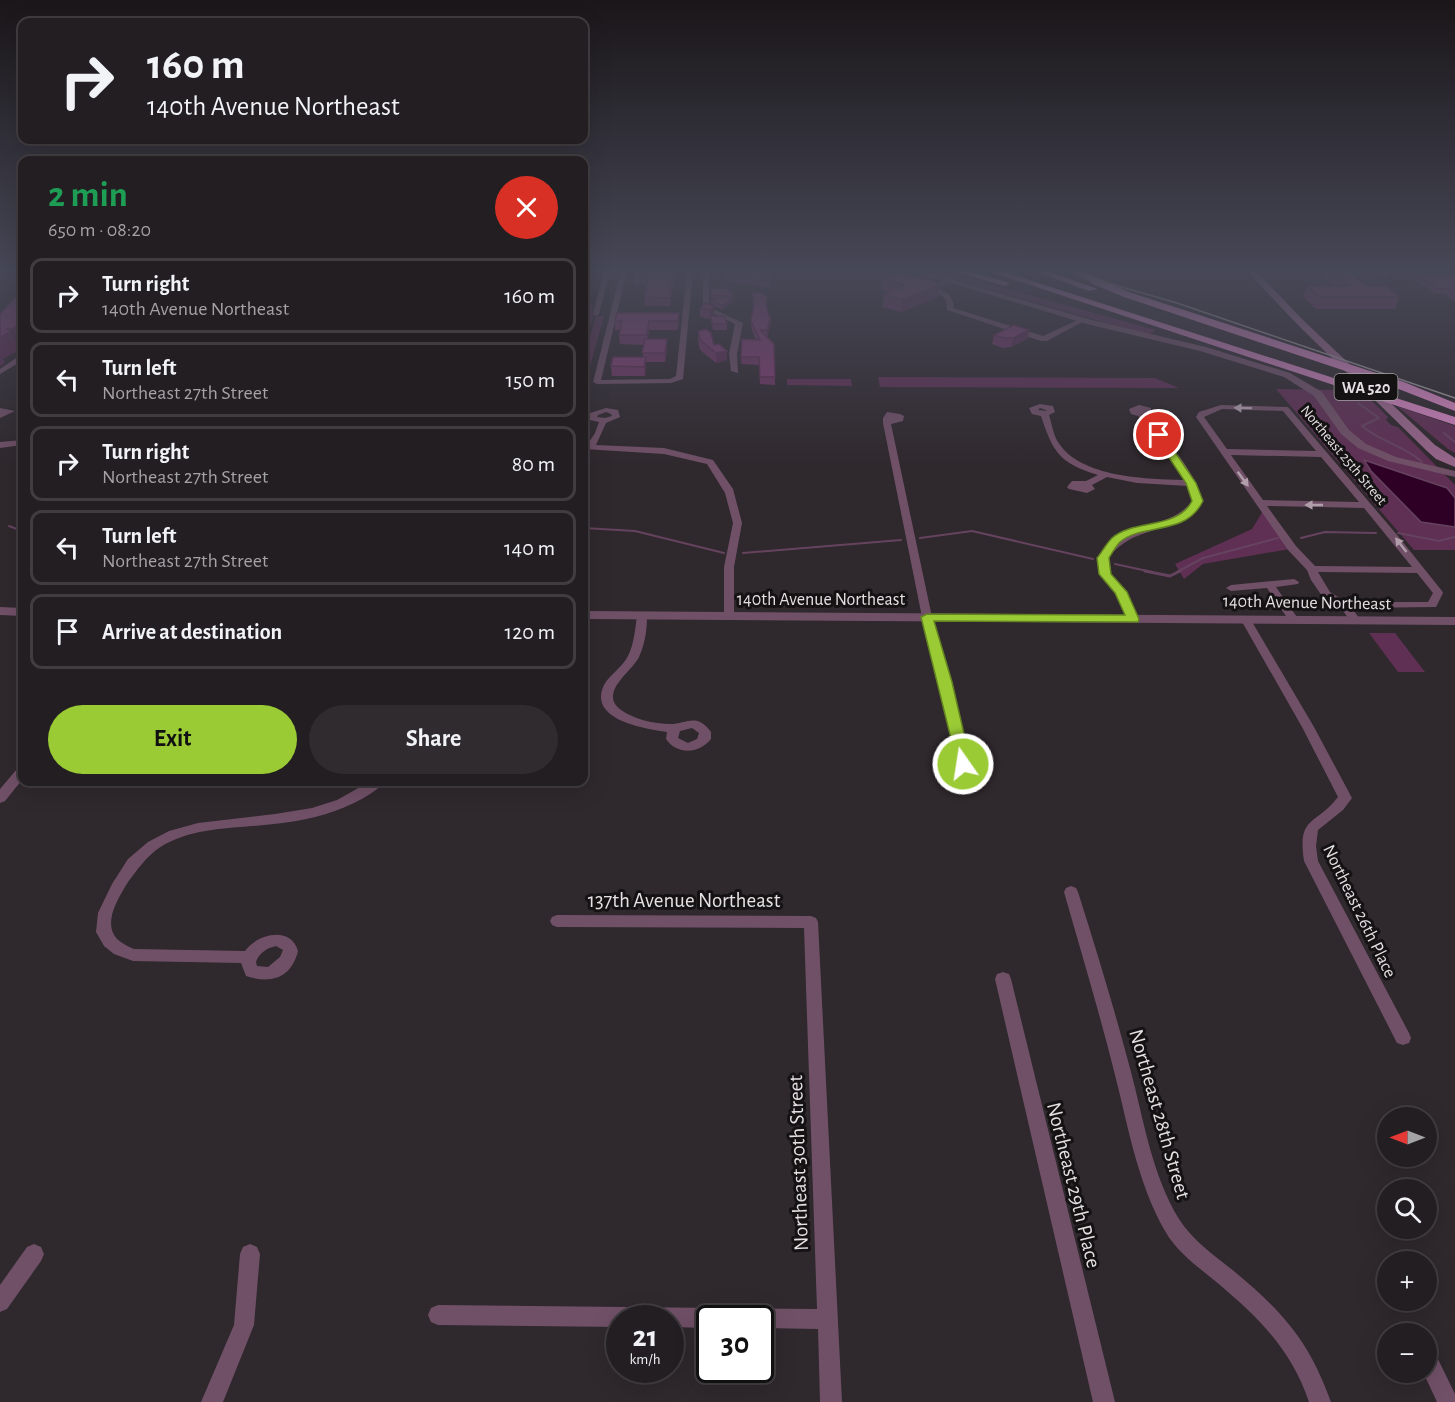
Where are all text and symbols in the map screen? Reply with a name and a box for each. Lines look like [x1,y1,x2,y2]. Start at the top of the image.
icon: right [48,42,126,120]
text: 160 m [147,44,245,86]
text: 140th Avenue Northeast [147,93,400,120]
button: close [495,176,558,239]
text: 2 min [48,177,128,213]
text: 650 m · 08:20 [48,220,151,240]
text: Turn right [102,273,189,295]
icon: right [51,279,84,312]
text: 160 m [504,285,555,307]
text: 140th Avenue Northeast [102,299,289,319]
text: Turn left [102,357,176,379]
icon: left [51,363,84,396]
text: 150 m [505,369,555,391]
road number: WA 520 [1334,374,1398,400]
text: Northeast 27th Street [102,383,268,403]
one-way arrow [1233,403,1252,413]
street label: Northeast 25th Street [1298,403,1390,508]
pin [1133,409,1184,460]
icon: arrive [1142,418,1175,451]
text: Turn right [102,441,189,463]
icon: right [51,447,84,480]
text: 80 m [512,453,555,475]
text: Northeast 27th Street [102,467,268,487]
one-way arrow [1237,471,1249,487]
one-way arrow [1304,500,1323,510]
text: Turn left [102,525,176,547]
icon: left [51,531,84,564]
text: 140 m [504,537,555,559]
one-way arrow [1395,538,1407,553]
text: Northeast 27th Street [102,551,268,571]
street label: 140th Avenue Northeast [737,591,905,609]
street label: 140th Avenue Northeast [1223,593,1392,613]
icon: arrive [51,615,84,648]
text: Arrive at destination [102,621,282,643]
text: 120 m [505,621,555,643]
button: Exit [48,705,297,774]
button: Share [309,705,558,774]
position arrow [931,732,995,796]
street label: Northeast 26th Place [1319,842,1399,981]
street label: 137th Avenue Northeast [588,890,781,911]
street label: Northeast 28th Street [1125,1027,1194,1202]
street label: Northeast 30th Street [785,1074,812,1251]
street label: Northeast 29th Place [1043,1100,1104,1270]
north arrow [1377,1107,1437,1167]
map controls [1377,1107,1437,1383]
button: search [1377,1179,1437,1239]
button: + [1377,1251,1437,1311]
speed limit sign: 30 [696,1305,774,1383]
text: 21 [633,1322,657,1352]
button: − [1377,1323,1437,1383]
text: km/h [630,1352,660,1367]

